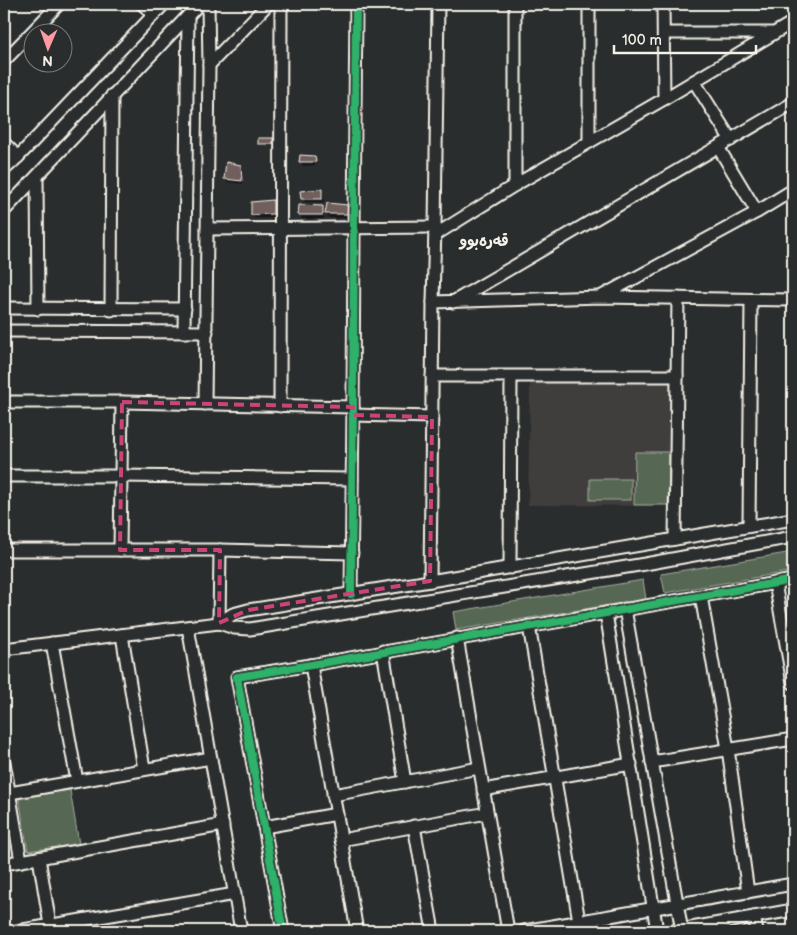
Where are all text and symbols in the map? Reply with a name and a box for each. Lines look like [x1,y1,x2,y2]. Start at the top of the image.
north arrow [22,22,72,72]
scale bar [614,22,757,54]
text: 100 m [622,31,662,50]
text: N [42,52,53,69]
district label: قەرەبوو [459,232,509,251]

